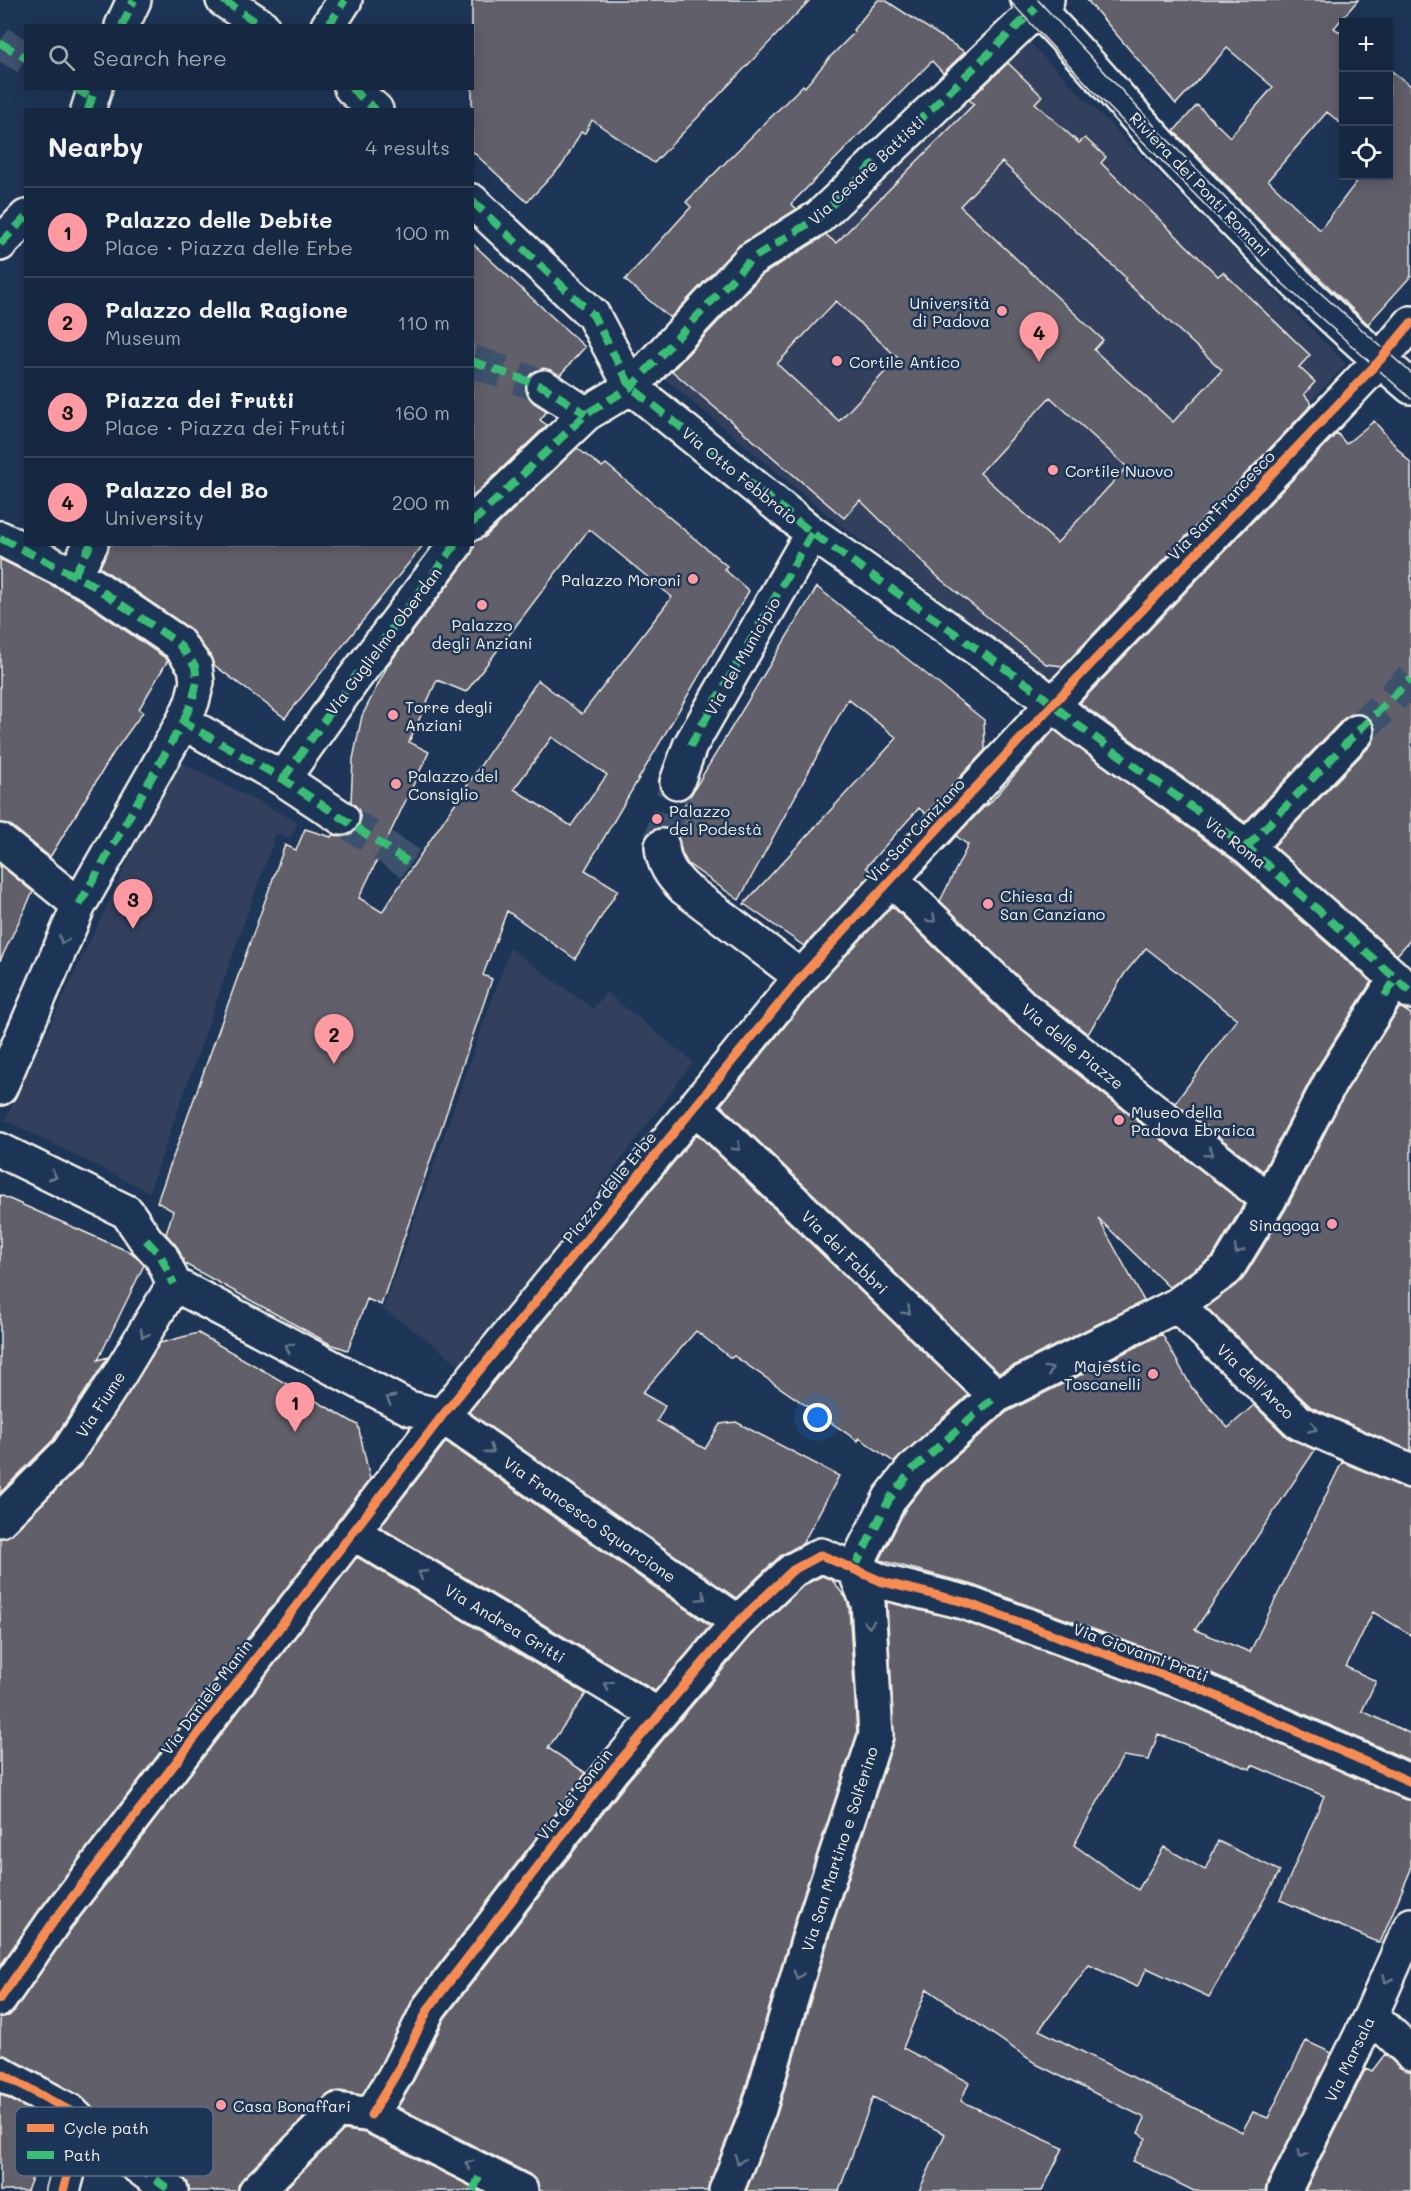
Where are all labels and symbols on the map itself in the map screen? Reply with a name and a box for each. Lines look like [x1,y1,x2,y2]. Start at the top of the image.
street label: Riviera dei Ponti Romani [1125,107,1275,261]
street label: Via Cesare Battisti [804,111,928,229]
place label: Università di Padova [909,292,990,331]
marker: Università di Padova [995,304,1009,318]
pin: 4 [1020,312,1058,362]
place label: Cortile Antico [849,351,960,372]
marker: Cortile Antico [830,354,844,368]
street label: Via Otto Febbraio [678,422,802,528]
street label: Via San Francesco [1163,446,1279,564]
place label: Cortile Nuovo [1065,460,1173,481]
marker: Cortile Nuovo [1046,463,1060,477]
street label: Via Guglielmo Oberdan [320,563,446,719]
place label: Palazzo Moroni [561,569,681,590]
marker: Palazzo Moroni [686,572,700,586]
street label: Via del Municipio [700,593,784,719]
marker: Palazzo degli Anziani [475,598,489,612]
place label: Palazzo degli Anziani [432,614,532,653]
place label: Torre degli Anziani [405,696,493,735]
marker: Torre degli Anziani [386,708,400,722]
place label: Palazzo del Consiglio [408,765,498,804]
street label: Via San Canziano [861,773,969,887]
marker: Palazzo del Consiglio [389,777,403,791]
place label: Palazzo del Podestà [669,800,762,839]
street label: Via Roma [1201,811,1271,873]
marker: Palazzo del Podestà [650,812,664,826]
pin: 3 [114,880,152,929]
place label: Chiesa di San Canziano [1000,885,1105,924]
marker: Chiesa di San Canziano [981,897,995,911]
one-way arrow [925,912,936,923]
one-way arrow [58,934,70,945]
street label: Via delle Piazze [1018,998,1128,1094]
pin: 2 [314,1014,354,1064]
place label: Museo della Padova Ebraica [1131,1101,1256,1140]
marker: Museo della Padova Ebraica [1112,1113,1126,1127]
street label: Piazza delle Erbe [557,1127,661,1247]
one-way arrow [730,1140,740,1151]
one-way arrow [1202,1146,1213,1157]
one-way arrow [46,1168,57,1180]
street label: Via dei Fabbri [797,1205,893,1299]
place label: Sinagoga [1249,1214,1320,1235]
marker: Sinagoga [1325,1217,1339,1231]
one-way arrow [1234,1244,1246,1254]
one-way arrow [900,1304,911,1315]
one-way arrow [139,1328,151,1338]
street label: Via dell'Arco [1213,1339,1299,1423]
one-way arrow [285,1343,296,1354]
place label: Majestic Toscanelli [1064,1355,1141,1394]
one-way arrow [1042,1365,1053,1377]
street label: Via Fiume [71,1367,129,1441]
marker: Majestic Toscanelli [1146,1367,1160,1381]
pin: 1 [276,1382,314,1432]
one-way arrow [385,1394,396,1406]
your location [803,1403,832,1432]
one-way arrow [1307,1421,1318,1433]
one-way arrow [483,1443,494,1454]
street label: Via Francesco Squarcione [500,1451,680,1587]
one-way arrow [418,1569,429,1581]
street label: Via Andrea Gritti [441,1579,569,1667]
one-way arrow [695,1590,706,1601]
street label: Via Giovanni Prati [1070,1618,1212,1686]
one-way arrow [863,1620,876,1629]
street label: Via Daniele Manin [156,1635,256,1759]
one-way arrow [604,1680,614,1692]
street label: Via dei Soncin [532,1744,616,1844]
street label: Via San Martino e Solferino [796,1744,882,1954]
one-way arrow [793,1970,806,1980]
one-way arrow [1382,1972,1394,1983]
street label: Via Marsala [1319,2013,1379,2105]
place label: Casa Bonaffari [233,2095,351,2116]
marker: Casa Bonaffari [214,2098,228,2112]
legend [15,2107,213,2176]
text: Cycle path [64,2117,148,2138]
text: Path [64,2144,100,2165]
one-way arrow [1298,2148,1309,2159]
one-way arrow [734,2154,746,2165]
one-way arrow [464,2159,475,2171]

